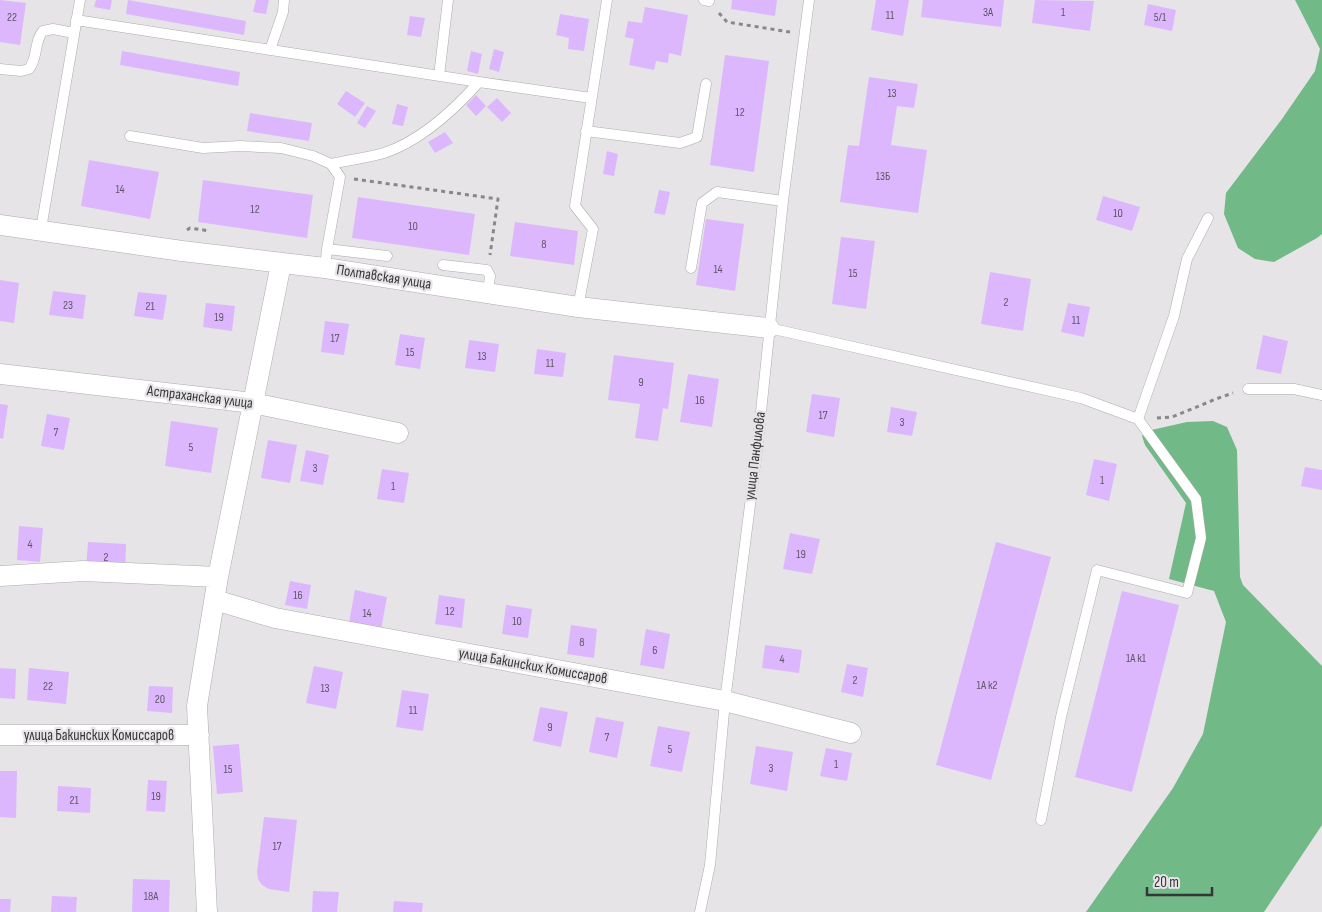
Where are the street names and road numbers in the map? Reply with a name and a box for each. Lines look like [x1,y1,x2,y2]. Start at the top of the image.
street label: Полтавская улица [335,260,433,294]
street label: Астраханская улица [145,381,254,413]
street label: улица Панфилова [740,410,770,501]
street label: улица Бакинских Комиссаров [457,644,609,688]
street label: улица Бакинских Комиссаров [24,726,174,745]

